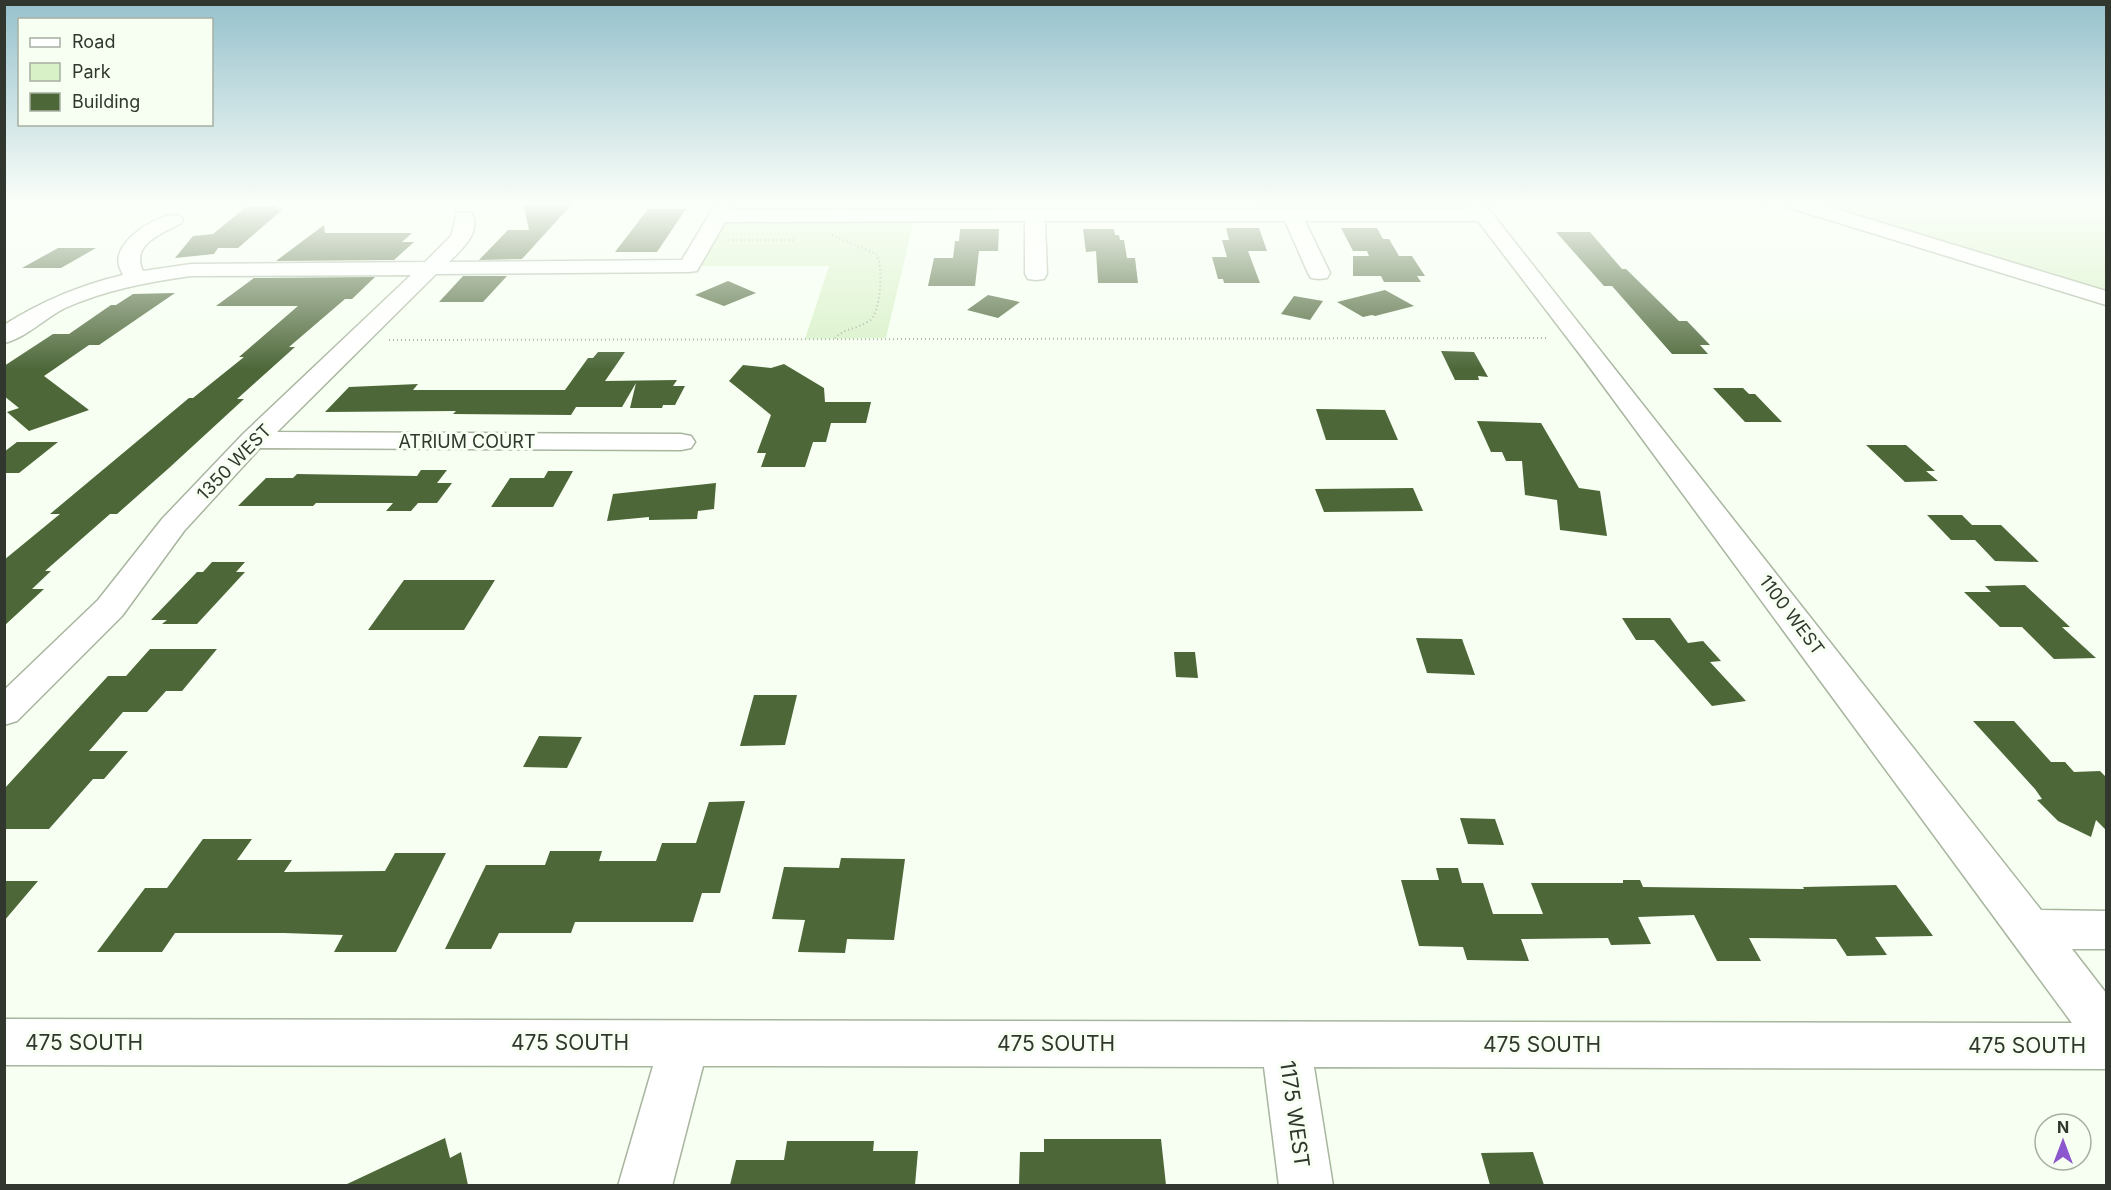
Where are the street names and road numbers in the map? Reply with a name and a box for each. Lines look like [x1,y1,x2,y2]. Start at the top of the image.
street label: 1350 WEST [193,420,275,504]
street label: ATRIUM COURT [398,431,536,452]
street label: 1100 WEST [1755,571,1829,659]
street label: 475 SOUTH [25,1030,143,1055]
street label: 475 SOUTH [511,1030,629,1055]
street label: 475 SOUTH [997,1031,1115,1056]
street label: 475 SOUTH [1483,1032,1601,1057]
street label: 475 SOUTH [1968,1033,2086,1058]
street label: 1175 WEST [1275,1059,1315,1169]

